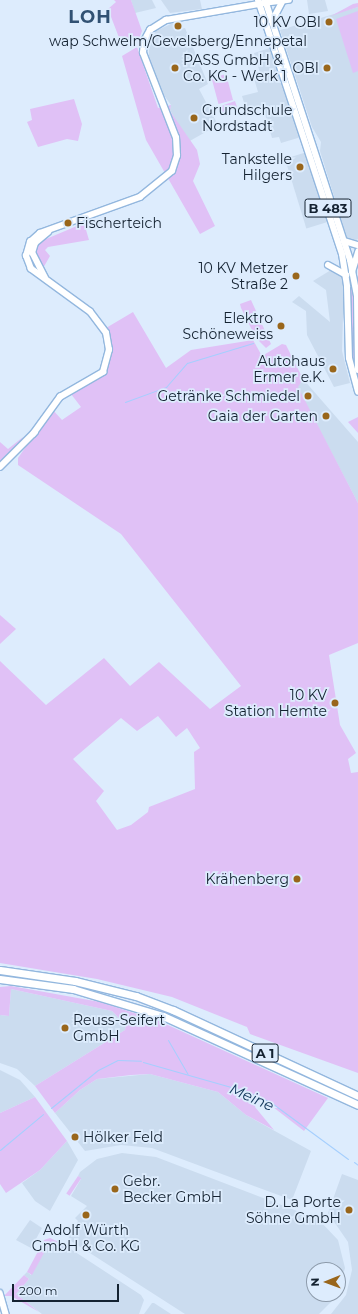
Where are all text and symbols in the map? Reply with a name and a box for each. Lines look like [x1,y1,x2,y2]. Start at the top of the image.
district label: LOH [68,6,112,28]
place label: 10 KV OBI [254,14,321,30]
marker: 10 KV OBI [324,17,334,27]
marker: wap Schwelm/Gevelsberg/Ennepetal [173,21,183,31]
place label: wap Schwelm/Gevelsberg/Ennepetal [49,33,307,49]
place label: PASS GmbH & Co. KG - Werk 1 [183,52,287,84]
place label: OBI [292,60,319,76]
marker: PASS GmbH & Co. KG - Werk 1 [170,63,180,73]
marker: OBI [322,63,332,73]
place label: Grundschule Nordstadt [202,102,292,134]
marker: Grundschule Nordstadt [189,113,199,123]
place label: Tankstelle Hilgers [222,151,292,184]
marker: Tankstelle Hilgers [295,162,305,172]
road number: B 483 [304,197,352,219]
place label: Fischerteich [76,215,162,231]
marker: Fischerteich [63,218,73,228]
place label: 10 KV Metzer Straße 2 [199,260,288,292]
marker: 10 KV Metzer Straße 2 [291,271,301,281]
place label: Elektro Schöneweiss [183,310,273,342]
marker: Elektro Schöneweiss [276,321,286,331]
place label: Autohaus Ermer e.K. [253,353,325,386]
marker: Autohaus Ermer e.K. [328,364,338,374]
place label: Getränke Schmiedel [157,388,300,404]
marker: Getränke Schmiedel [303,391,313,401]
place label: Gaia der Garten [208,408,318,424]
marker: Gaia der Garten [321,411,331,421]
place label: 10 KV Station Hemte [225,687,327,720]
marker: 10 KV Station Hemte [330,698,340,708]
place label: Krähenberg [206,871,289,887]
marker: Krähenberg [292,874,302,884]
place label: Reuss-Seifert GmbH [73,1012,165,1044]
marker: Reuss-Seifert GmbH [60,1023,70,1033]
road number: A 1 [251,1042,279,1064]
water label: Meine [227,1079,277,1115]
place label: Hölker Feld [83,1129,163,1145]
marker: Hölker Feld [70,1132,80,1142]
place label: Gebr. Becker GmbH [123,1173,222,1206]
marker: Gebr. Becker GmbH [110,1184,120,1194]
place label: D. La Porte Söhne GmbH [246,1194,341,1226]
marker: D. La Porte Söhne GmbH [344,1205,354,1215]
marker: Adolf Würth GmbH & Co. KG [81,1210,91,1220]
place label: Adolf Würth GmbH & Co. KG [32,1222,140,1254]
north arrow [306,1262,346,1302]
scale bar [14,1276,121,1302]
text: N [308,1278,322,1287]
text: 200 m [19,1283,58,1298]

